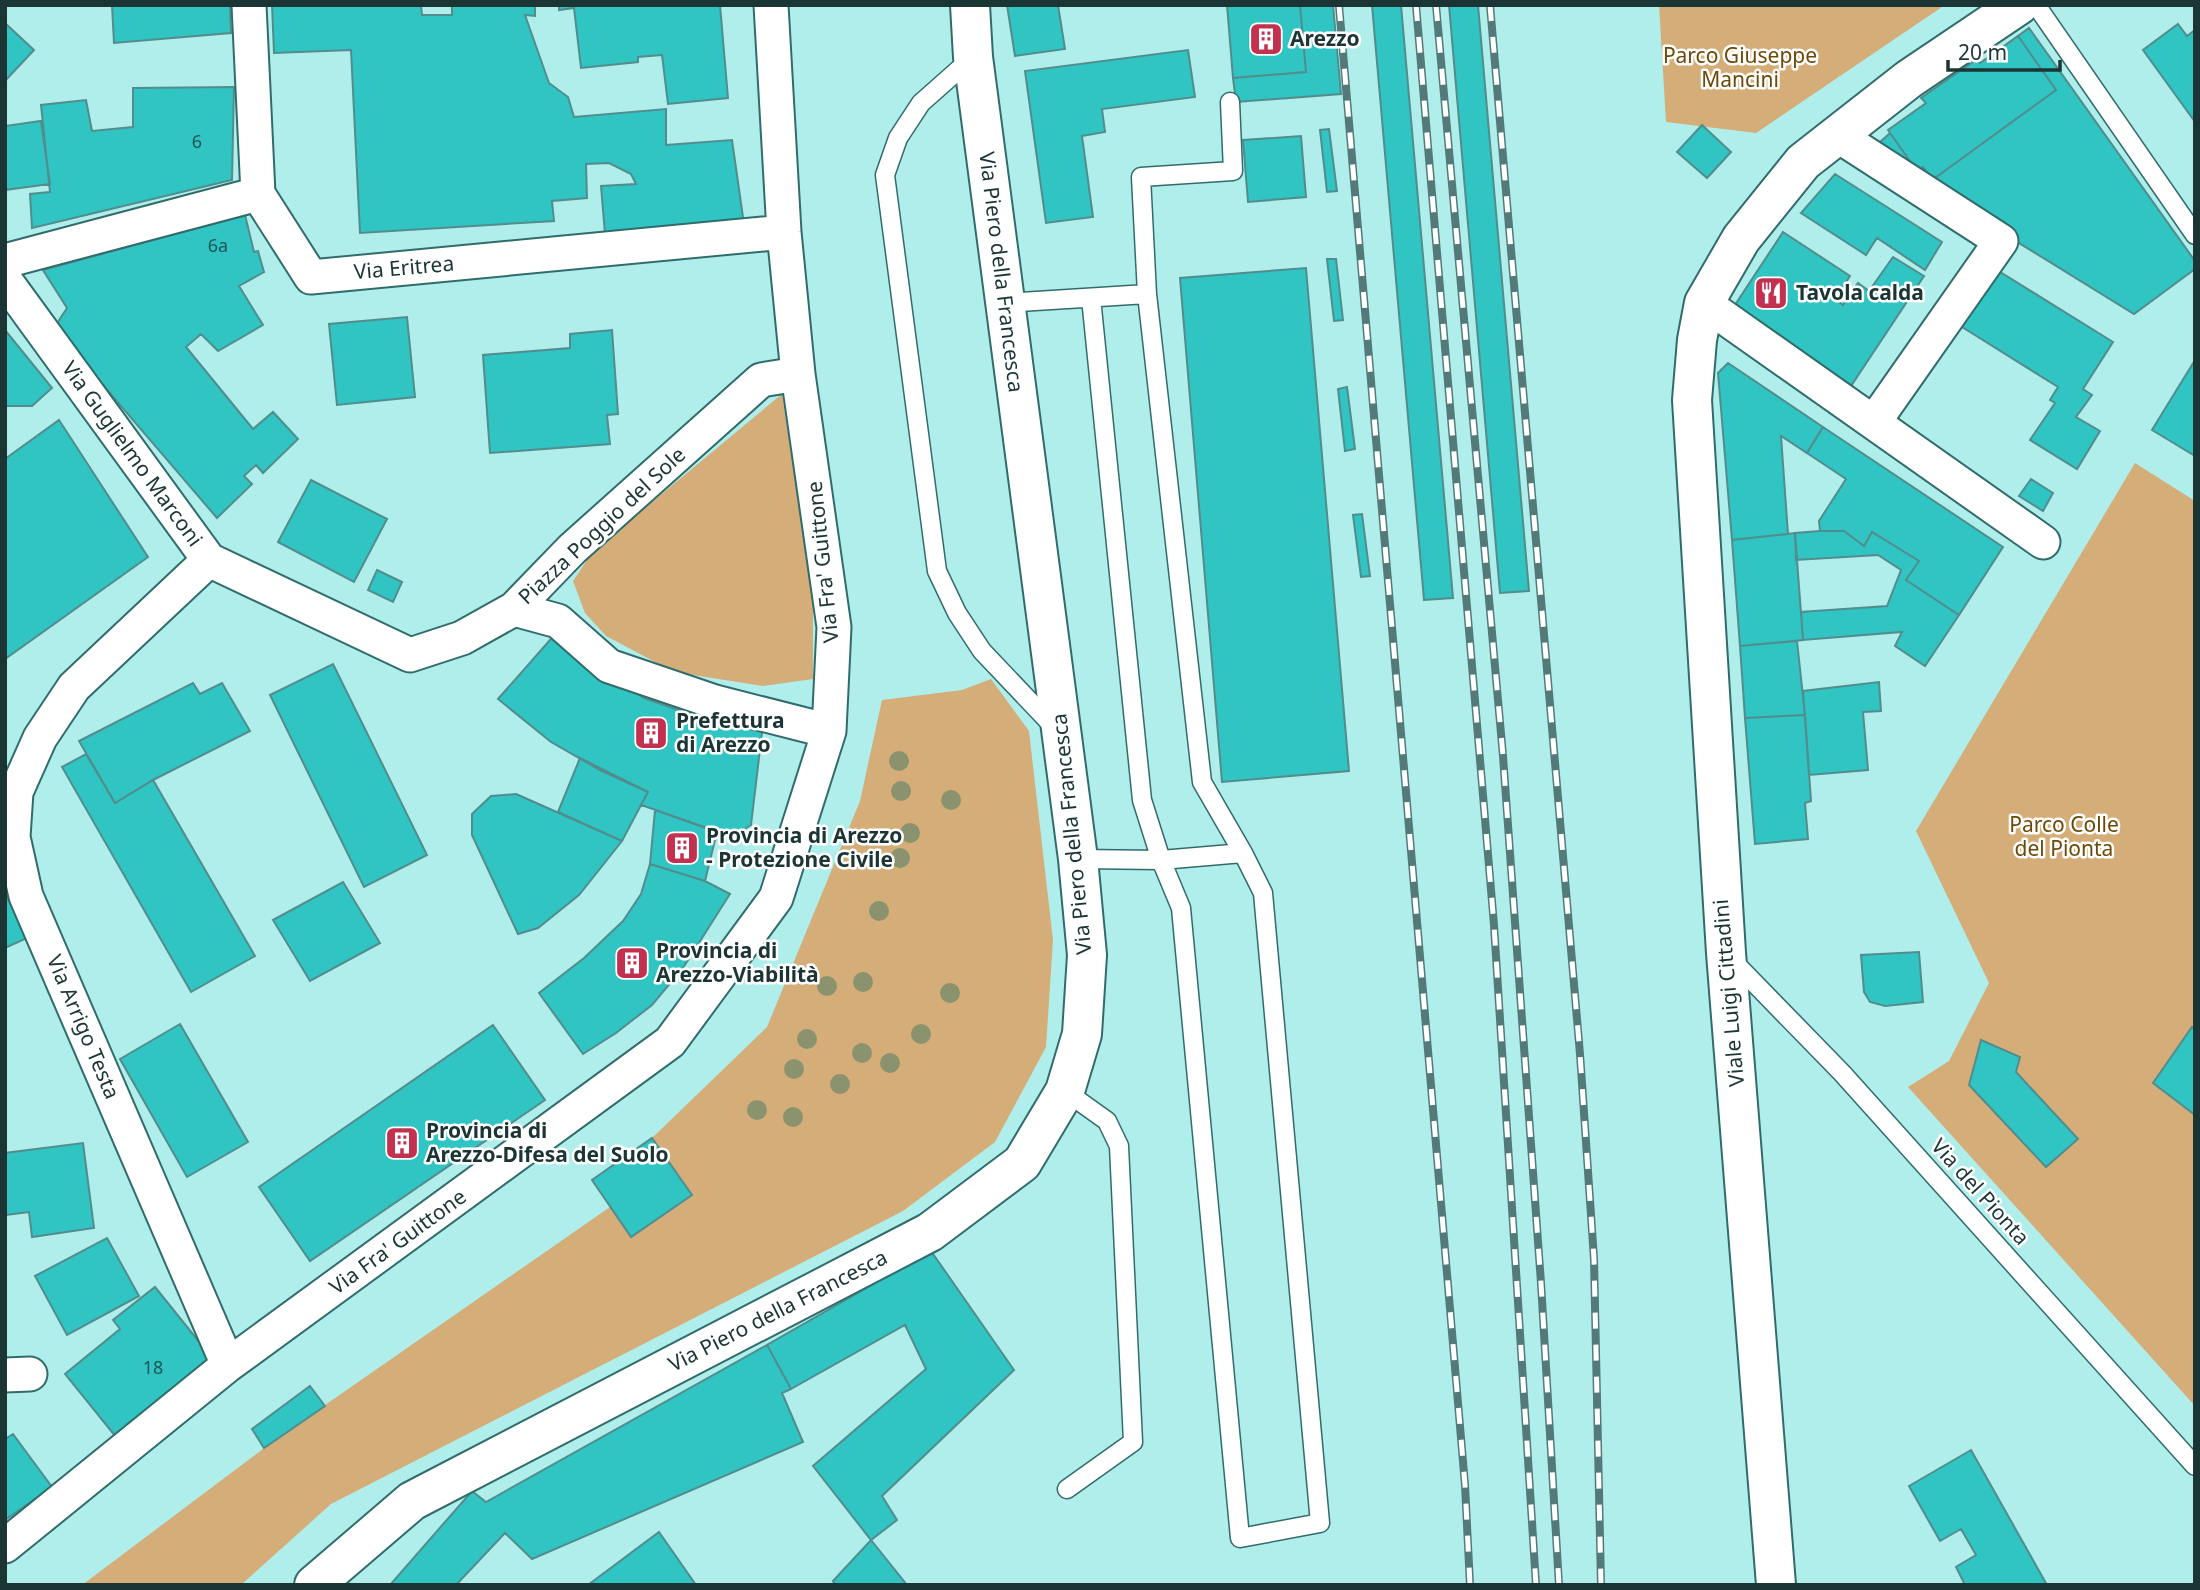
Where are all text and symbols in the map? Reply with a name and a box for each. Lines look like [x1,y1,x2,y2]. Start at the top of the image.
building icon: Arezzo [1247,20,1285,58]
place label: Arezzo [1290,24,1360,52]
scale bar [1948,28,2060,72]
text: 20 m [1958,38,2007,66]
park label: Parco Giuseppe Mancini [1663,41,1817,93]
house number: 6 [192,129,202,153]
street label: Via Piero della Francesca [973,150,1031,394]
house number: 6a [208,233,228,257]
street label: Via Eritrea [353,249,455,285]
restaurant icon: Tavola calda [1752,274,1790,312]
place label: Tavola calda [1796,278,1924,306]
street label: Via Guglielmo Marconi [56,355,210,552]
street label: Piazza Poggio del Sole [512,440,691,610]
street label: Via Fra' Guittone [800,480,844,644]
place label: Prefettura di Arezzo [676,706,785,758]
street label: Via Piero della Francesca [1044,712,1098,956]
building icon: Prefettura di Arezzo [632,714,670,752]
park label: Parco Colle del Pionta [2009,810,2119,862]
place label: Provincia di Arezzo - Protezione Civile [706,821,902,873]
building icon: Provincia di Arezzo - Protezione Civile [663,829,701,867]
street label: Viale Luigi Cittadini [1706,898,1750,1088]
place label: Provincia di Arezzo-Viabilità [656,936,819,988]
building icon: Provincia di Arezzo-Viabilità [613,944,651,982]
street label: Via Arrigo Testa [41,950,127,1103]
place label: Provincia di Arezzo-Difesa del Suolo [426,1116,669,1168]
building icon: Provincia di Arezzo-Difesa del Suolo [383,1124,421,1162]
street label: Via del Pionta [1925,1132,2036,1251]
street label: Via Fra' Guittone [323,1182,471,1300]
street label: Via Piero della Francesca [663,1243,892,1378]
house number: 18 [143,1355,163,1379]

